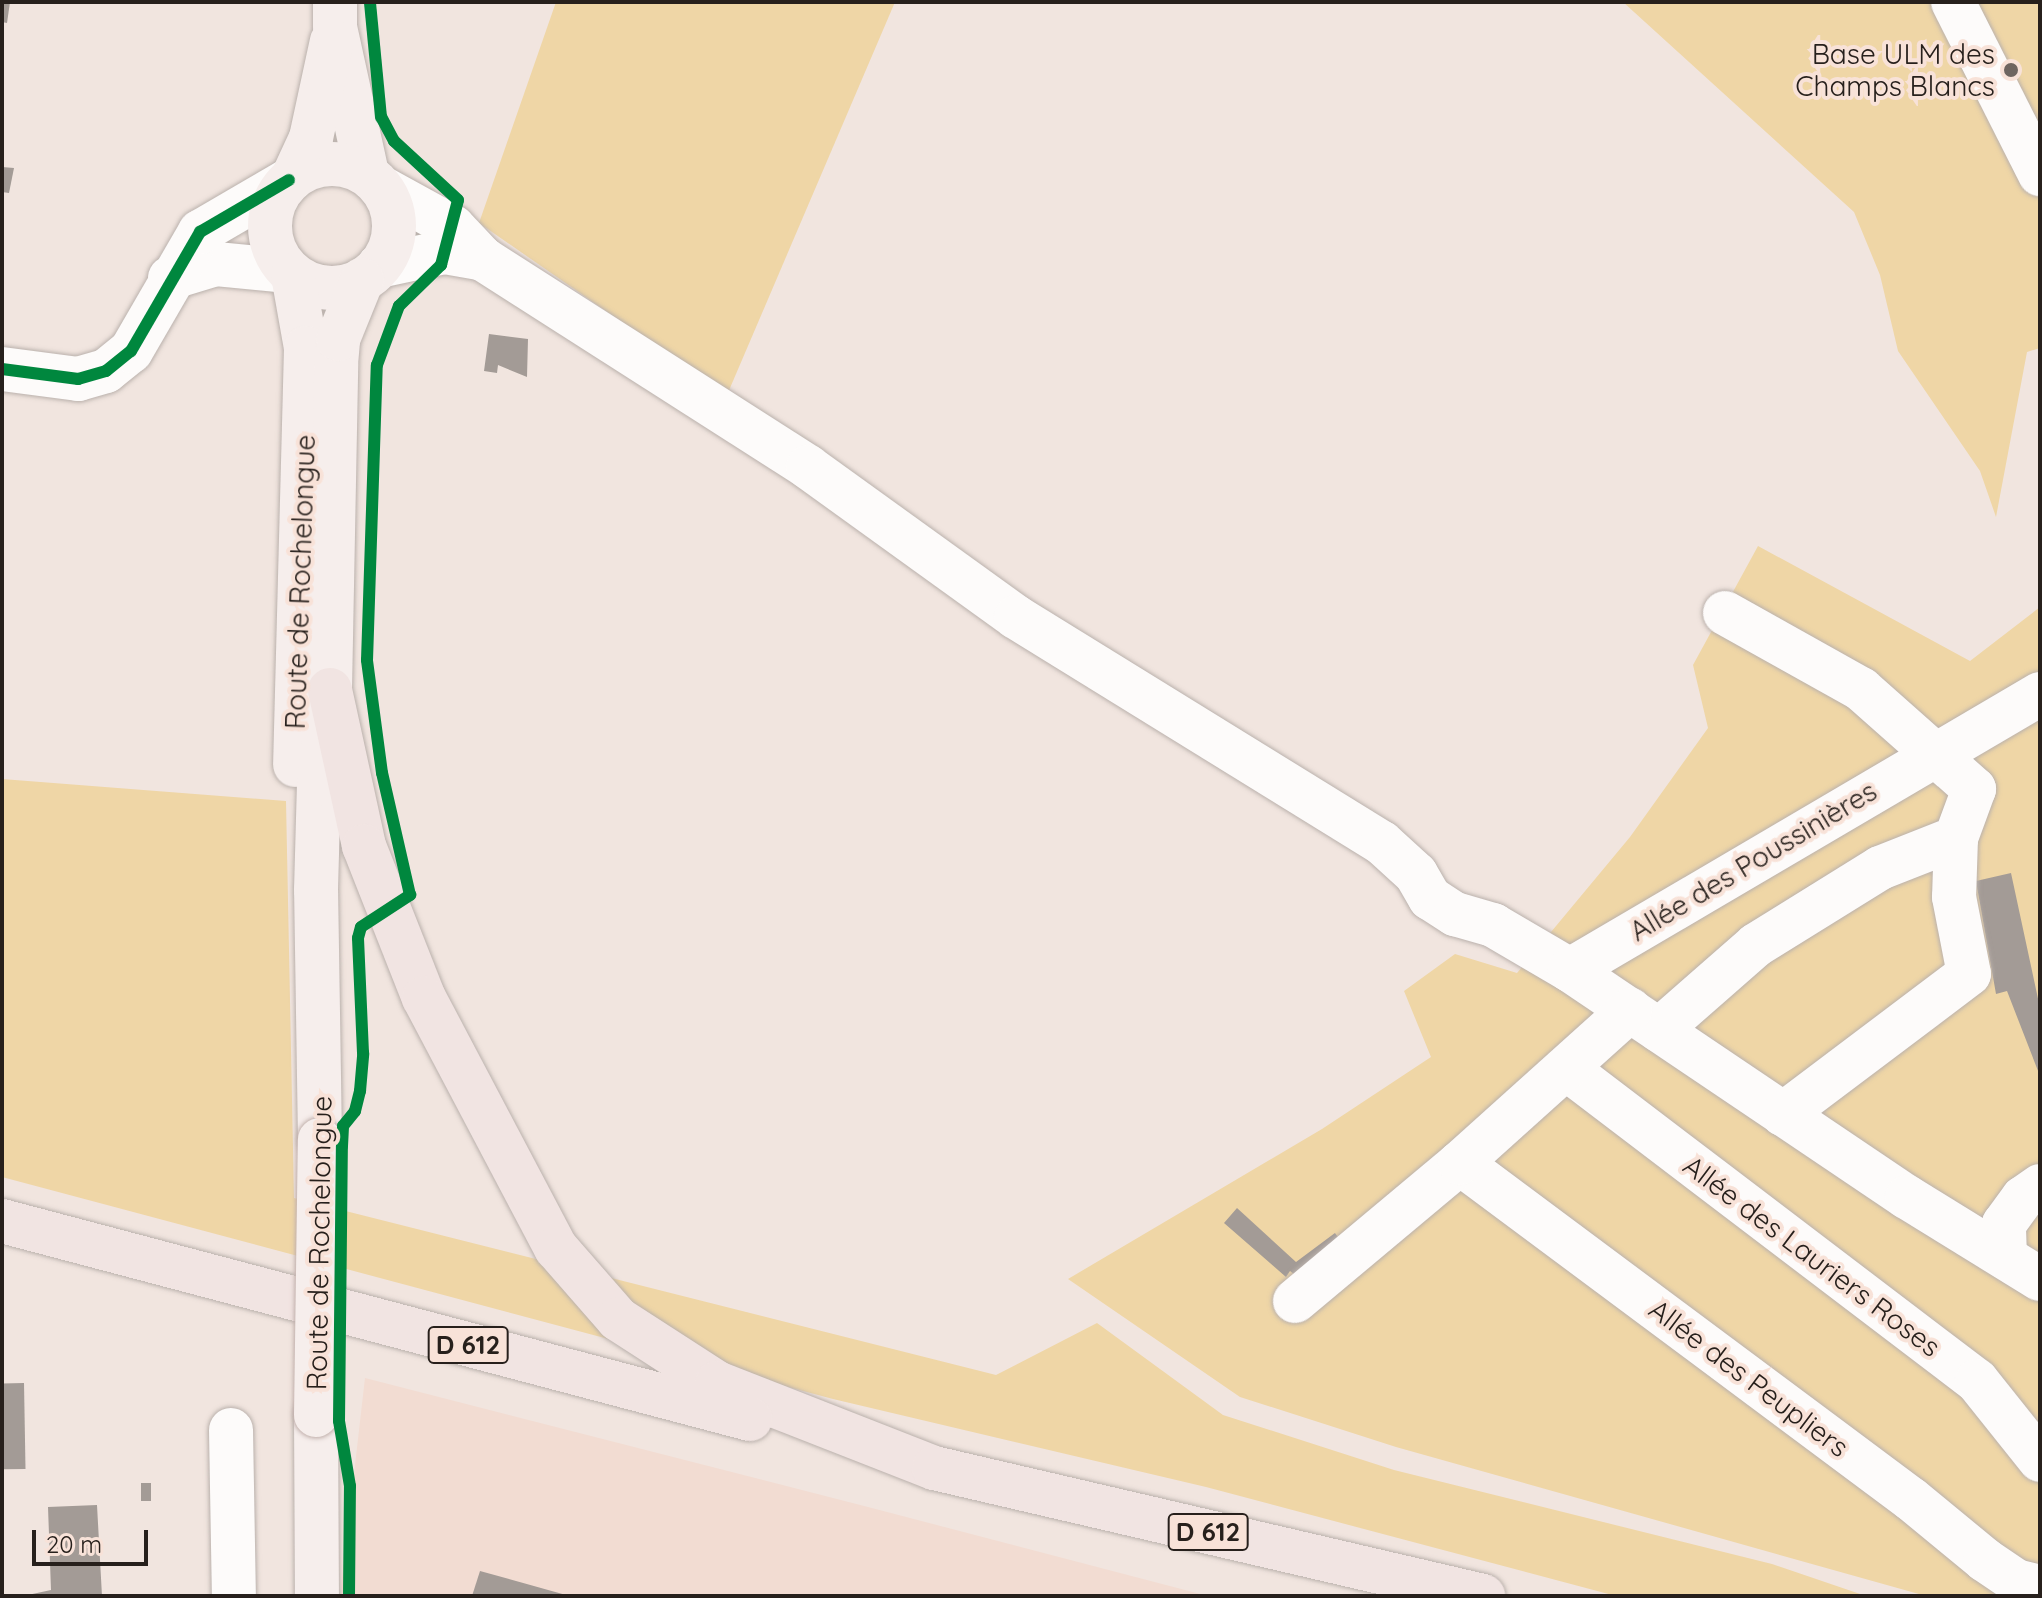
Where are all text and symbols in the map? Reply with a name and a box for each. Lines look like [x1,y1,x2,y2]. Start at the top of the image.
place label: Base ULM des Champs Blancs [1795,37,1995,103]
marker: Base ULM des Champs Blancs [2002,61,2020,79]
street label: Route de Rochelongue [278,434,322,730]
street label: Allée des Poussinières [1623,774,1883,948]
street label: Route de Rochelongue [300,1095,338,1391]
street label: Allée des Lauriers Roses [1677,1148,1947,1364]
street label: Allée des Peupliers [1643,1292,1855,1464]
road number: D 612 [426,1323,510,1367]
road number: D 612 [1166,1510,1250,1554]
scale bar [36,1514,152,1564]
text: 20 m [46,1529,102,1559]

